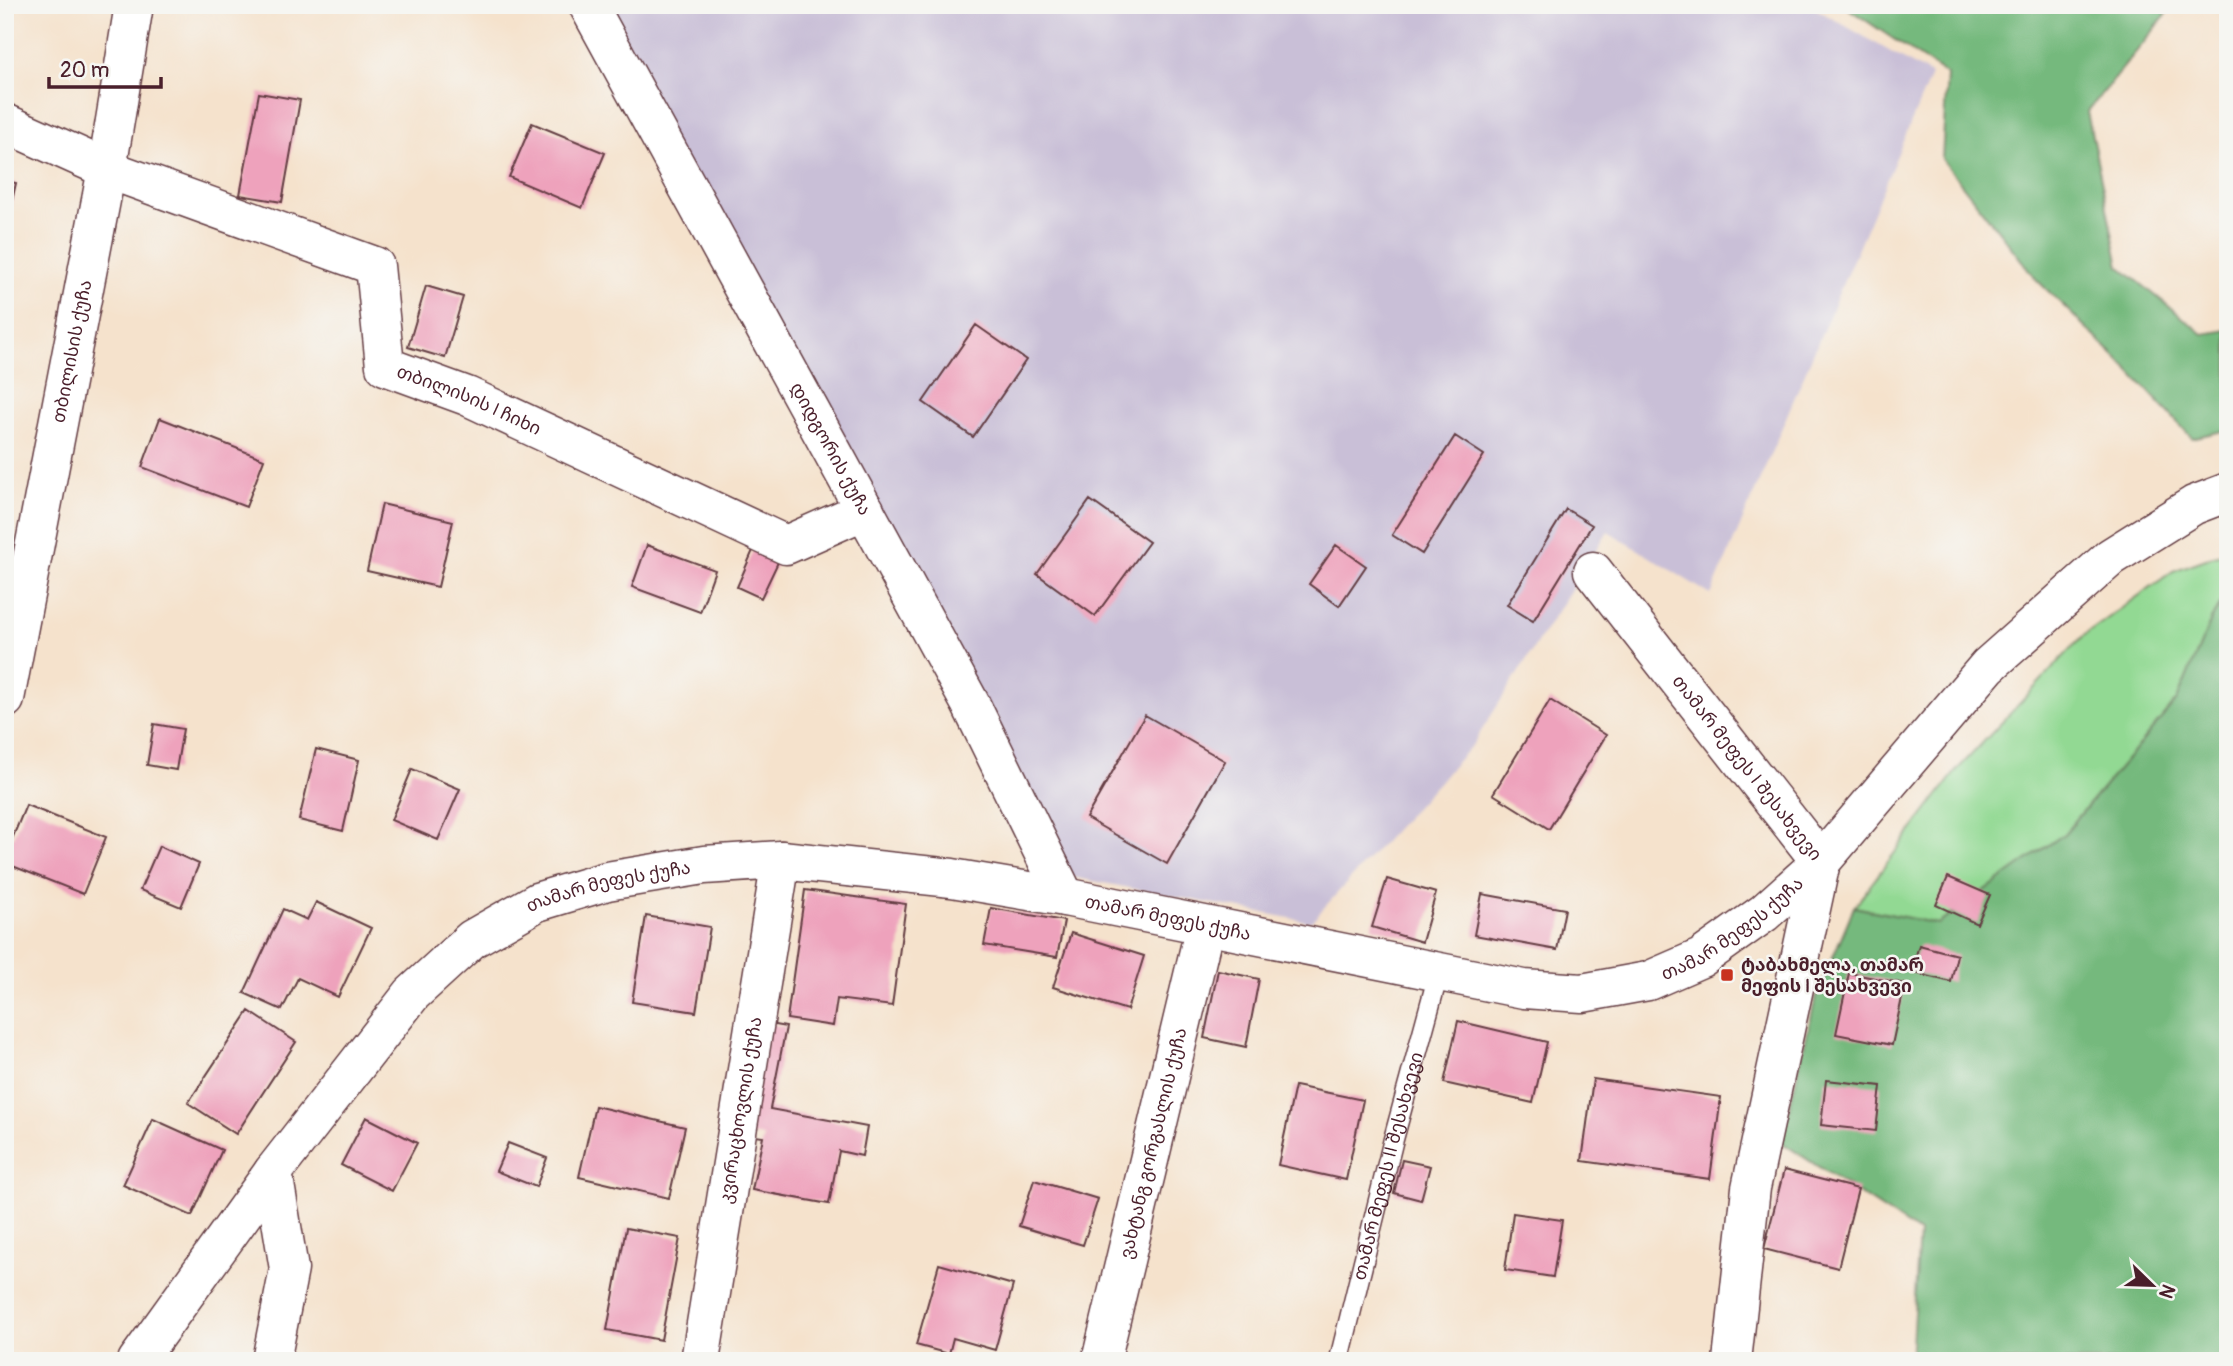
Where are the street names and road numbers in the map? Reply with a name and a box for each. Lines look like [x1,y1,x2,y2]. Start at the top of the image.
street label: თბილისის ქუჩა [47,278,97,425]
street label: თბილისის I ჩიხი [394,360,545,440]
street label: დიდგორის ქუჩა [785,378,877,519]
street label: თამარ მეფეს I შესახვევი [1667,670,1827,865]
street label: თამარ მეფეს ქუჩა [522,856,692,918]
street label: თამარ მეფეს ქუჩა [1657,872,1808,985]
street label: თამარ მეფეს ქუჩა [1083,890,1253,946]
street label: კვირაცხოვლის ქუჩა [714,1015,767,1205]
street label: ვახტანგ გორგასლის ქუჩა [1114,1025,1192,1261]
street label: თამარ მეფეს II შესახვევი [1348,1049,1428,1283]

